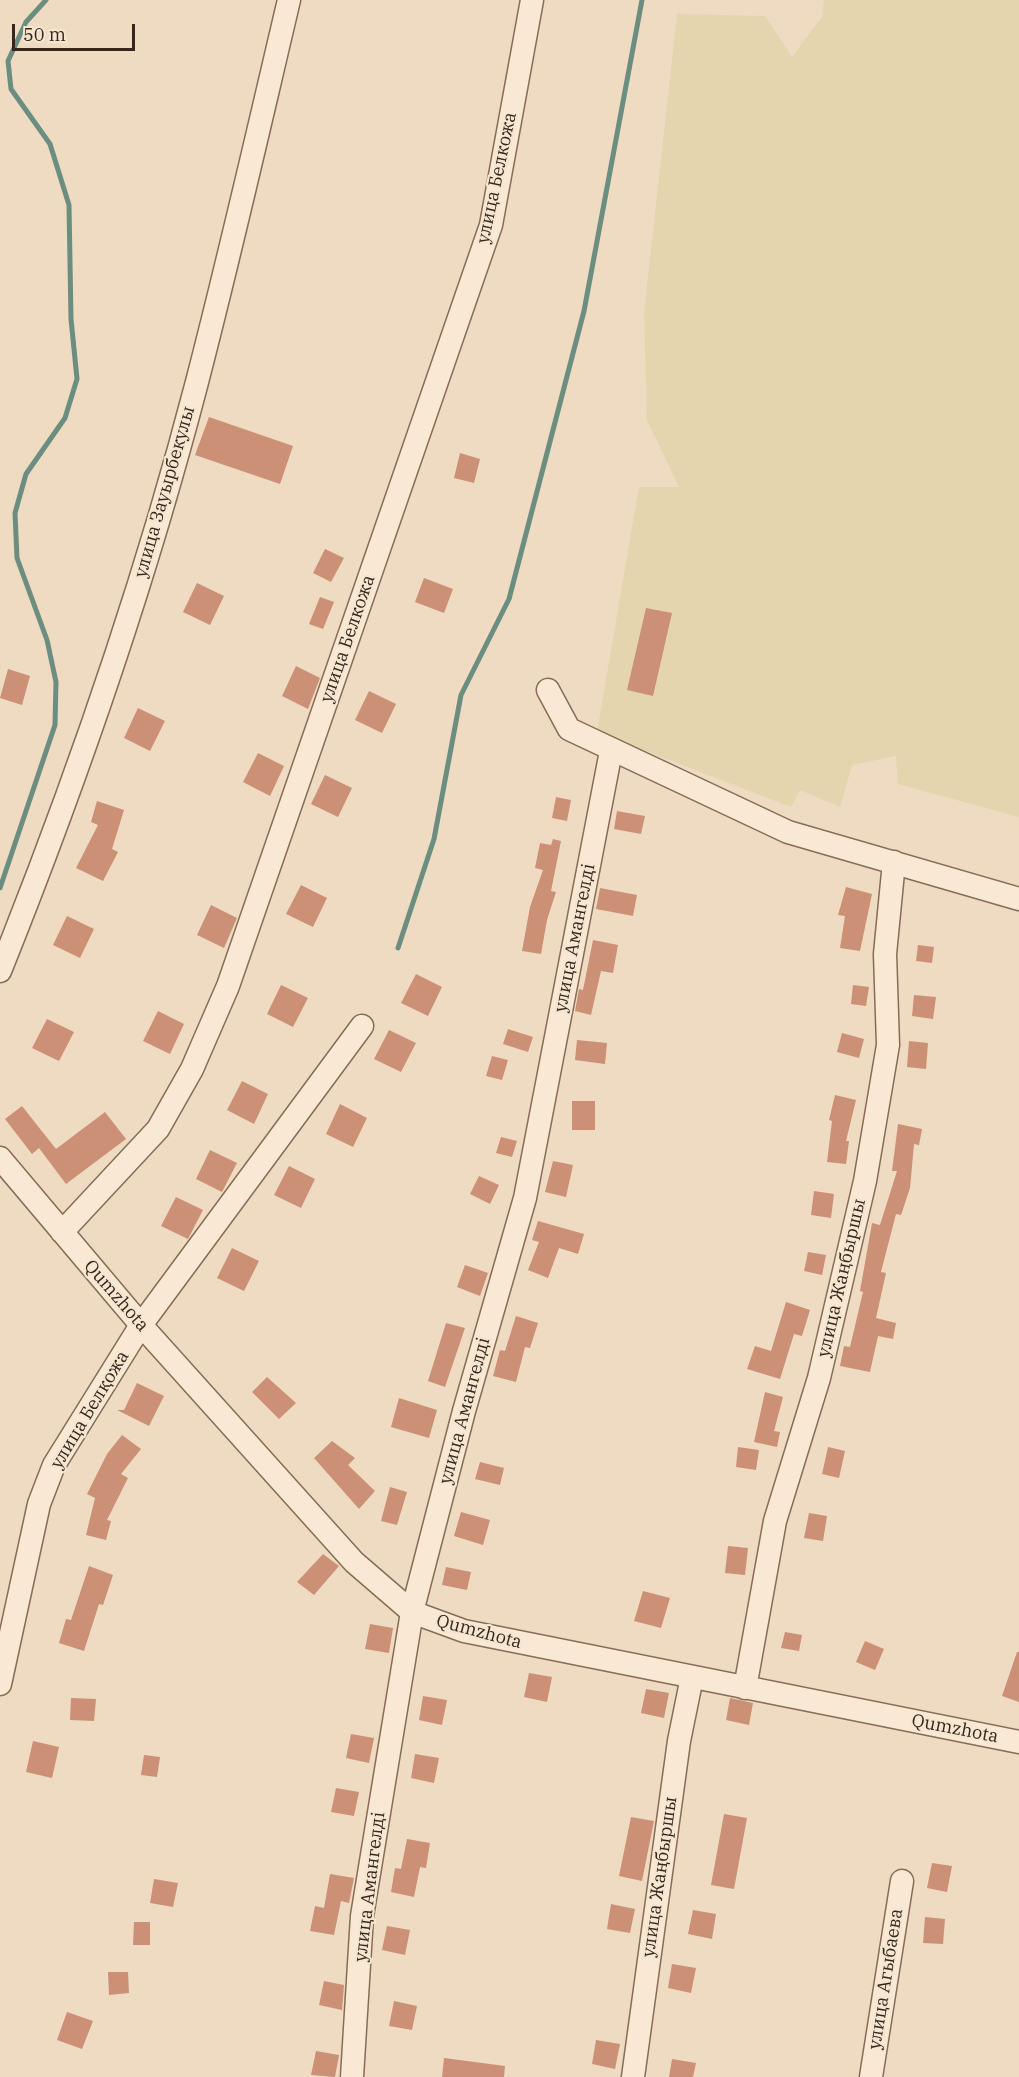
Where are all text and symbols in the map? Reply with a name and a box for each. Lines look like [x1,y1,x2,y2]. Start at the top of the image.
scale bar [15,12,138,50]
text: 50 m [23,23,66,46]
street label: улица Белкожа [473,110,521,246]
street label: улица Зауырбекулы [130,404,200,580]
street label: улица Белкожа [316,572,380,706]
street label: улица Амангелді [550,862,600,1014]
street label: улица Жаңбыршы [813,1197,871,1359]
street label: Qumzhota [79,1256,153,1336]
street label: улица Амангелді [435,1335,495,1487]
street label: улица Белқожа [46,1347,134,1473]
street label: Qumzhota [434,1610,524,1654]
street label: Qumzhota [910,1710,1000,1748]
street label: улица Жаңбыршы [638,1795,682,1959]
street label: улица Амангелді [350,1811,390,1963]
street label: улица Агыбаева [864,1907,908,2051]

